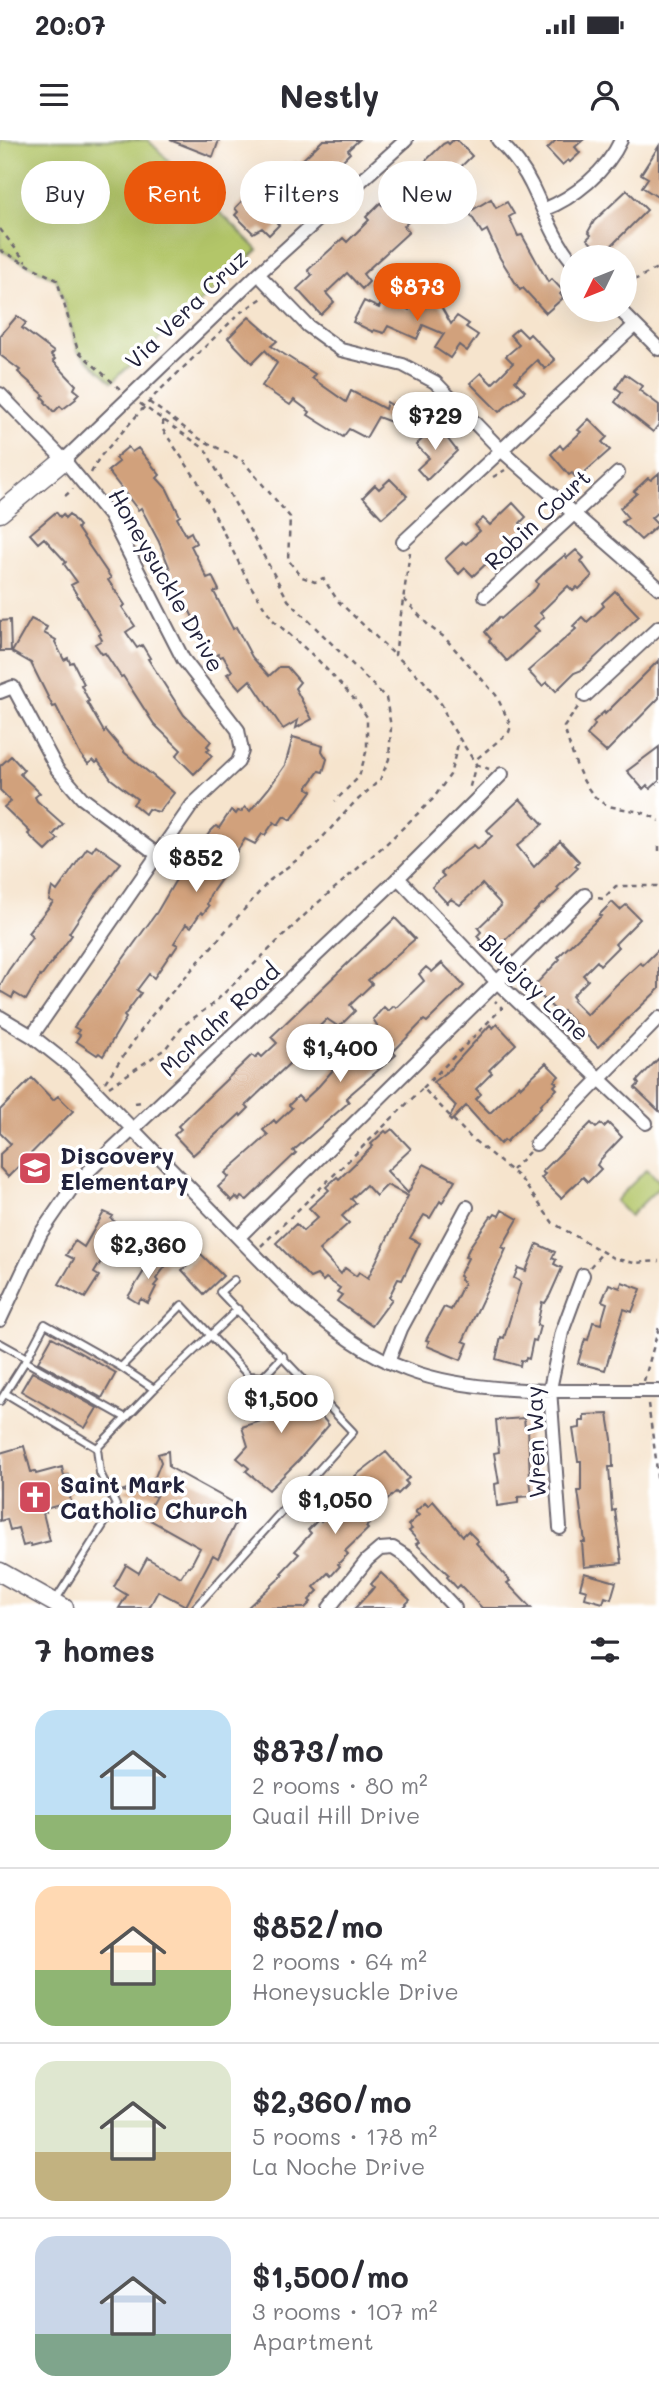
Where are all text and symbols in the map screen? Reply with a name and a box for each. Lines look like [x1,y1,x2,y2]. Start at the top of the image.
text: 20:07 [35,8,106,42]
text: Nestly [280,74,379,116]
icon: menu [35,76,73,114]
icon: person [586,76,624,114]
chip: Buy [21,161,110,224]
chip: Rent [124,161,226,224]
chip: Filters [240,161,364,224]
chip: New [378,161,477,224]
street label: Via Vera Cruz [118,243,254,375]
north arrow [560,245,637,322]
map controls [560,245,637,322]
pin: $873 [376,264,458,323]
text: $873 [389,271,445,301]
pin: $729 [394,392,476,452]
text: $729 [408,400,462,430]
street label: Robin Court [478,462,596,576]
street label: Honeysuckle Drive [102,483,232,677]
pin: $852 [155,834,237,894]
text: $852 [169,842,223,872]
street label: Bluejay Lane [474,927,596,1047]
street label: McMahr Road [153,956,285,1082]
pin: $1,400 [283,1024,397,1084]
text: $1,400 [302,1032,378,1062]
place label: Discovery Elementary [60,1140,189,1196]
school or university icon: Discovery Elementary [16,1149,54,1187]
pin: $2,360 [91,1222,205,1281]
text: $2,360 [110,1229,186,1259]
pin: $1,500 [224,1376,338,1435]
text: $1,500 [244,1383,318,1413]
street label: Wren Way [518,1385,552,1499]
place label: Saint Mark Catholic Church [60,1469,247,1525]
pin: $1,050 [278,1476,392,1536]
church icon: Saint Mark Catholic Church [16,1478,54,1516]
text: $1,050 [298,1484,372,1514]
text: 7 homes [35,1630,155,1670]
icon: filters [586,1631,624,1669]
text: $873/mo [252,1730,383,1770]
icon: home [91,1738,175,1822]
text: 2 rooms · 80 m² [252,1770,428,1800]
text: Quail Hill Drive [252,1800,420,1830]
text: $852/mo [252,1906,383,1946]
icon: home [91,1914,175,1998]
text: 2 rooms · 64 m² [252,1946,427,1976]
text: Honeysuckle Drive [252,1976,459,2006]
text: $2,360/mo [252,2081,412,2121]
icon: home [91,2089,175,2173]
text: 5 rooms · 178 m² [252,2121,437,2151]
text: La Noche Drive [252,2151,425,2181]
text: $1,500/mo [252,2256,409,2296]
icon: home [91,2264,175,2348]
text: 3 rooms · 107 m² [252,2296,438,2326]
text: Apartment [252,2326,374,2356]

